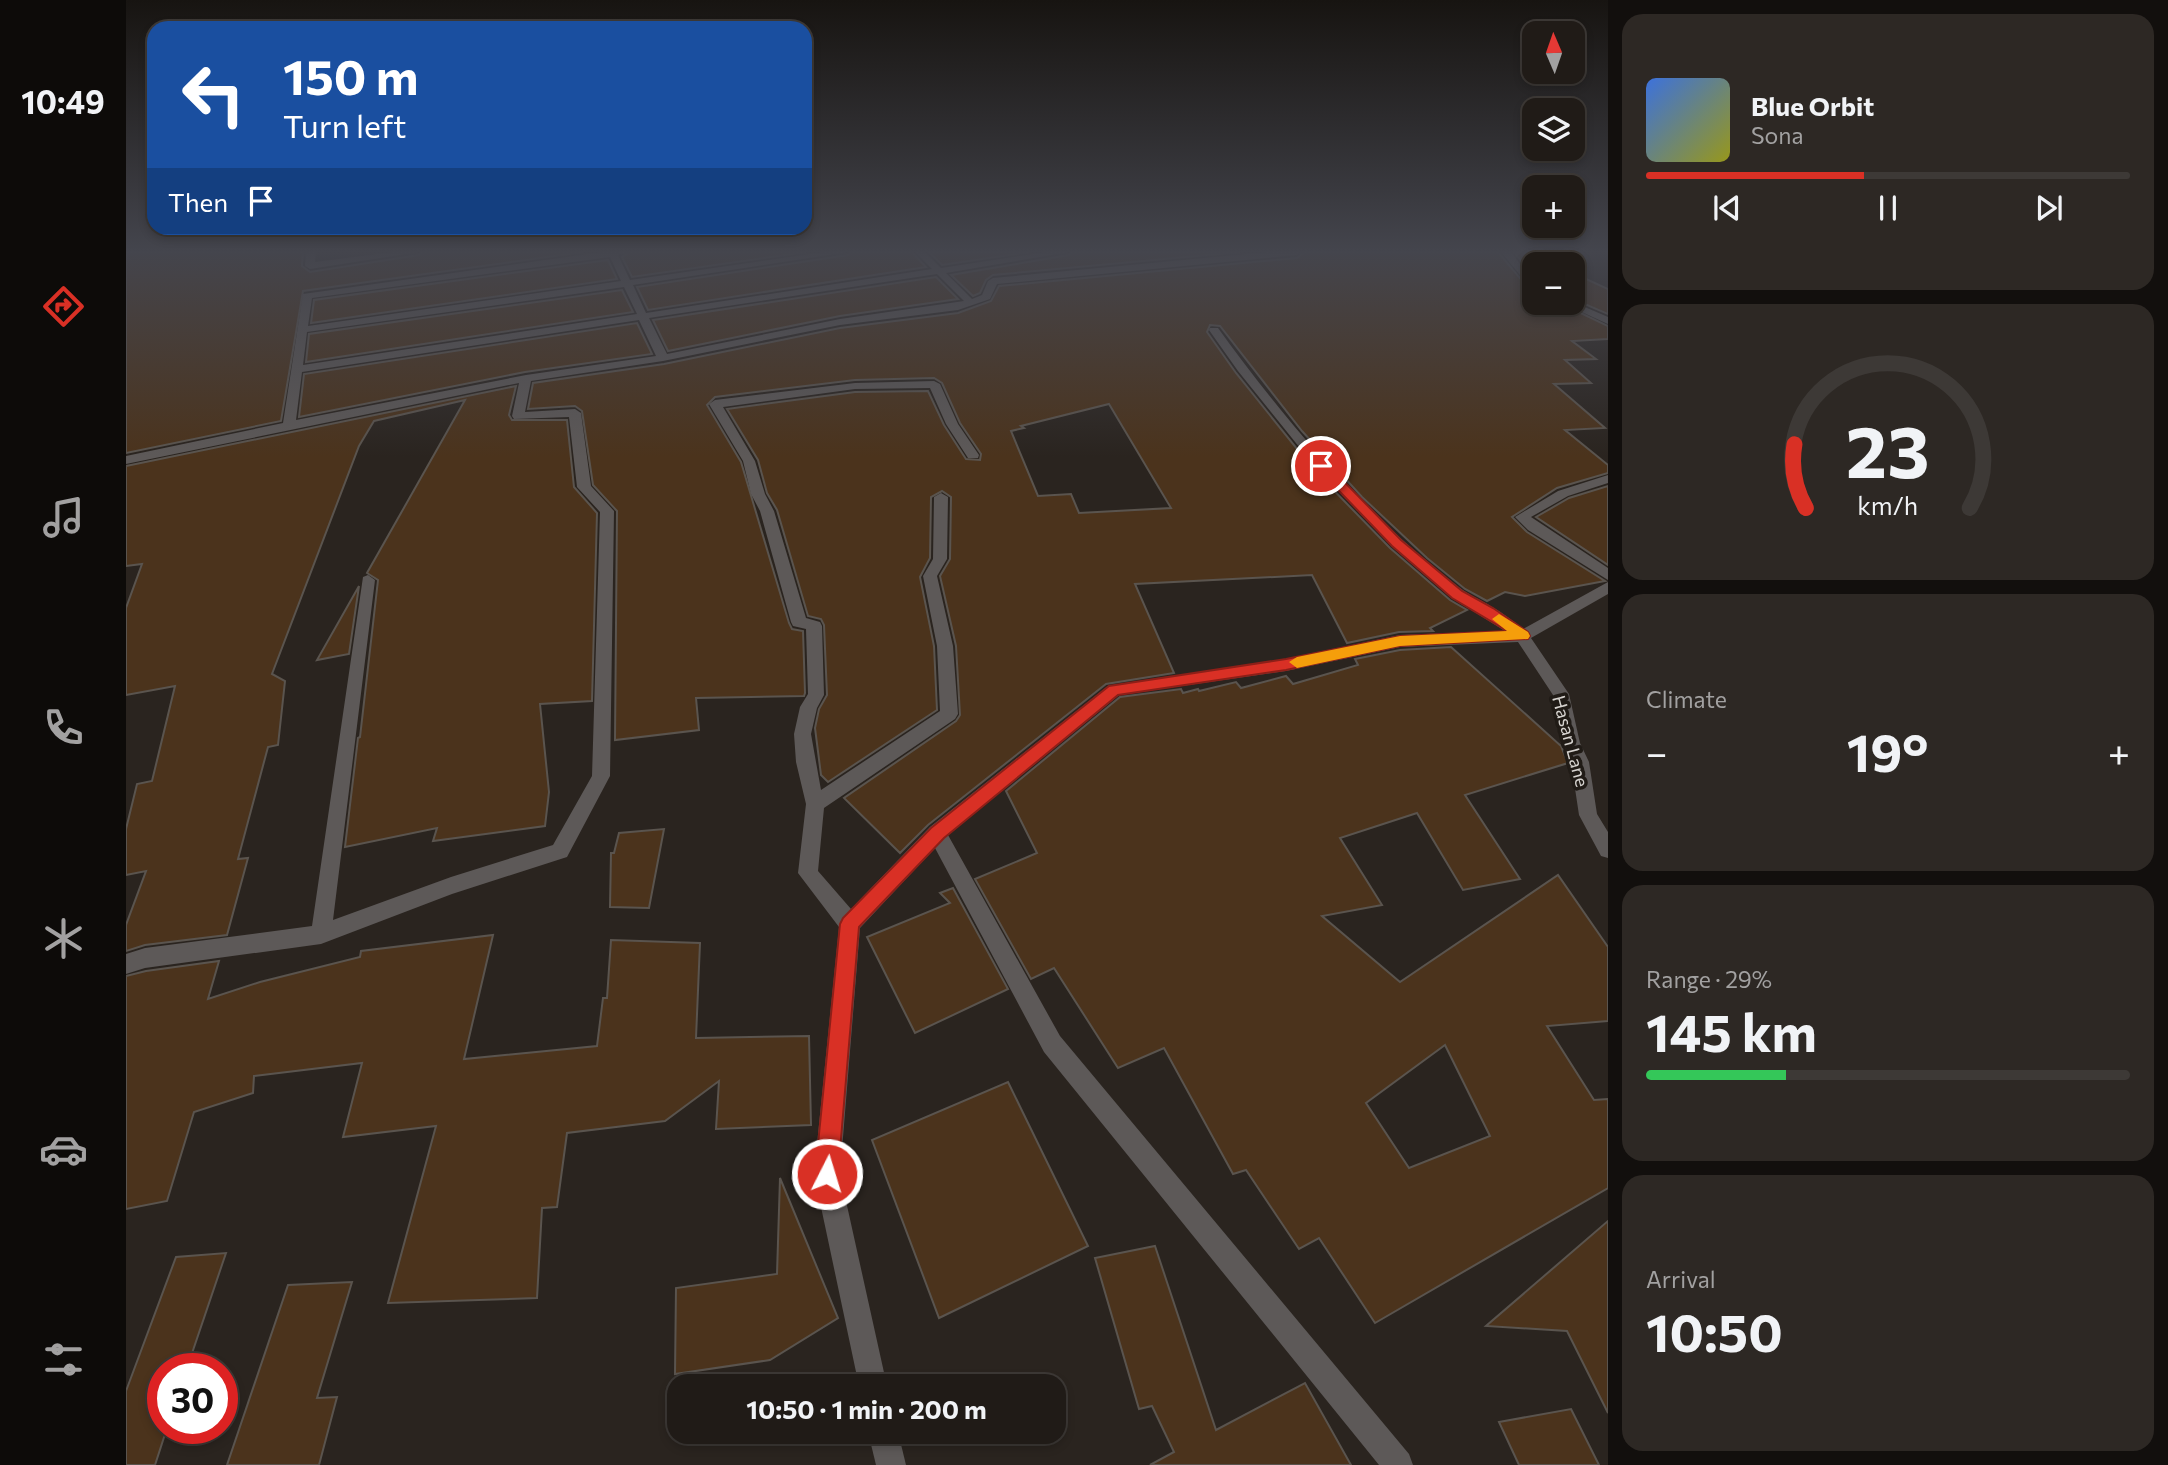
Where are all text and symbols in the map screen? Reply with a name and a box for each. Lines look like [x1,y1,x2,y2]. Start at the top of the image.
north arrow [1522,21,1586,84]
map controls [1522,21,1585,315]
text: 150 m [283,45,418,105]
icon: left [168,49,259,140]
text: 10:49 [21,81,105,121]
text: Blue Orbit [1751,90,1874,121]
button: layers [1522,98,1585,161]
text: Turn left [283,105,407,145]
text: Sona [1751,121,1803,149]
button: + [1522,175,1585,238]
icon: arrive [242,182,280,220]
text: Then [168,186,228,217]
icon: previous [1708,189,1746,227]
icon: pause [1869,189,1907,227]
icon: next [2030,189,2068,227]
button: − [1522,252,1585,315]
icon: directions [39,282,88,331]
text: 23 [1846,405,1930,494]
pin [1291,436,1351,496]
icon: arrive [1302,447,1340,485]
text: km/h [1858,490,1918,520]
icon: music [39,493,88,542]
text: Climate [1646,685,1727,713]
street label: Hasan Lane [1548,693,1594,789]
icon: phone [39,703,88,752]
text: 19° [1847,719,1928,783]
text: − [1646,728,1668,775]
text: + [2108,728,2130,775]
icon: climate [39,914,88,963]
text: Range · 29% [1646,965,1772,993]
text: 145 km [1646,999,1817,1063]
icon: car [39,1125,88,1174]
position arrow [790,1137,864,1211]
text: Arrival [1646,1265,1716,1293]
text: 10:50 [1646,1299,1783,1363]
icon: filters [39,1335,88,1384]
speed limit sign: 30 [147,1353,238,1444]
text: 10:50 · 1 min · 200 m [746,1393,987,1424]

